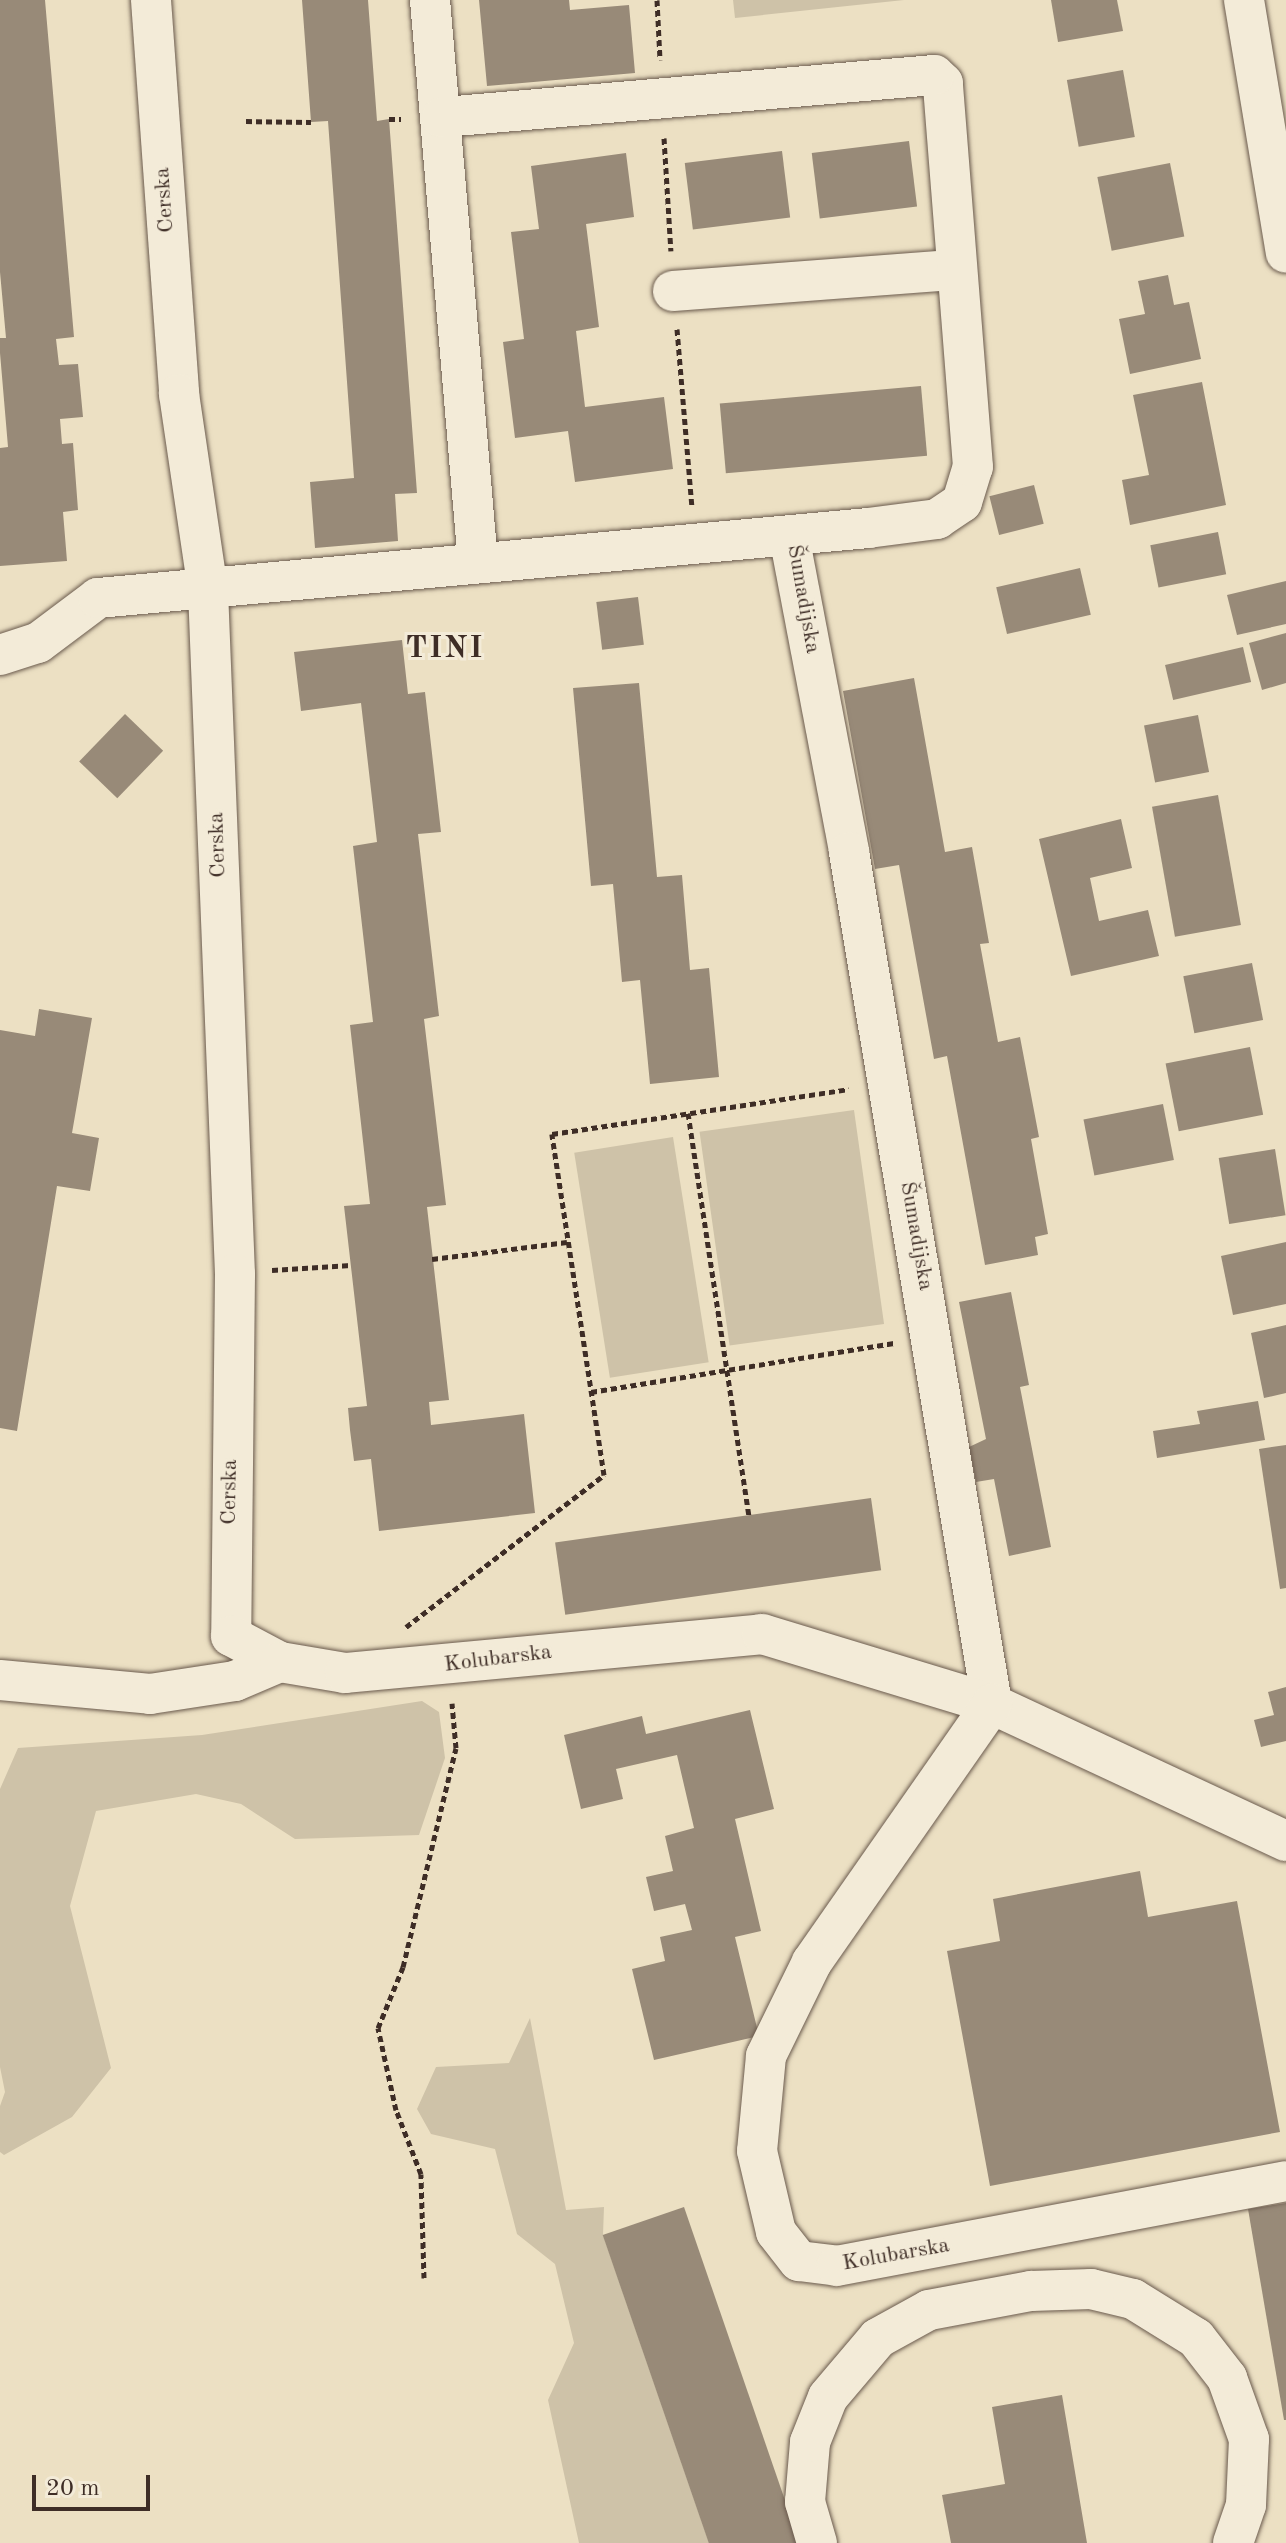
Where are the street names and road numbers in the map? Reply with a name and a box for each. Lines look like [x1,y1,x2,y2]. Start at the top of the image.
street label: Cerska [150,166,180,234]
street label: Šumadijska [780,543,826,655]
street label: Cerska [204,812,232,878]
street label: Šumadijska [893,1180,939,1292]
street label: Cerska [216,1459,244,1525]
street label: Kolubarska [443,1639,553,1679]
street label: Kolubarska [840,2233,952,2277]

